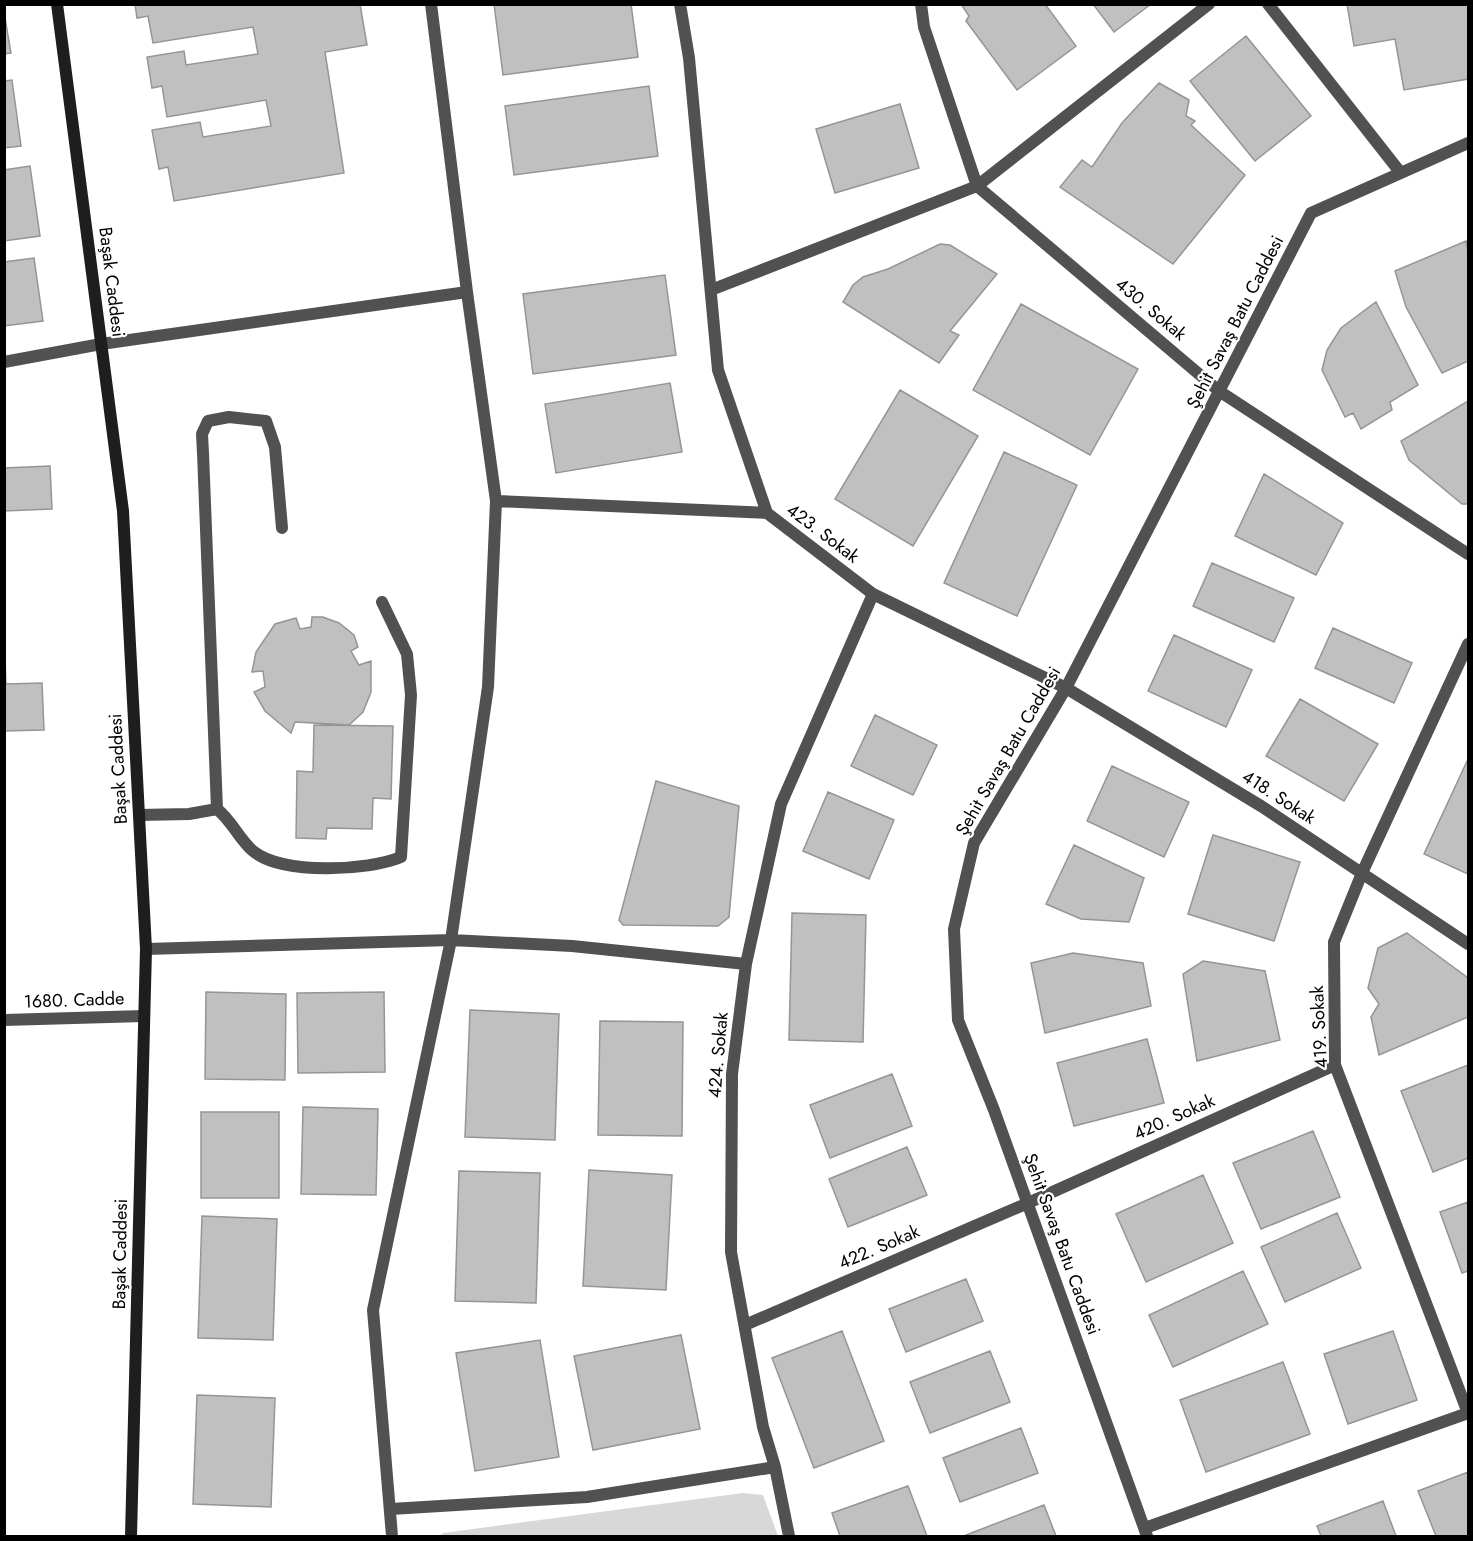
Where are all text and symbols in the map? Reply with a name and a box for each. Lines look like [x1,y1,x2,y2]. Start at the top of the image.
street label: Başak Caddesi [92,225,132,339]
street label: Şehit Savaş Batu Caddesi [1180,231,1290,413]
street label: 430. Sokak [1110,271,1192,347]
street label: 423. Sokak [781,497,865,569]
street label: Şehit Savaş Batu Caddesi [949,662,1067,840]
street label: Başak Caddesi [102,713,134,825]
street label: 418. Sokak [1237,763,1321,831]
street label: 1680. Cadde [23,985,125,1015]
street label: 419. Sokak [1304,985,1334,1069]
street label: 424. Sokak [701,1011,735,1099]
street label: 420. Sokak [1129,1087,1219,1146]
street label: Şehit Savaş Batu Caddesi [1017,1150,1107,1338]
street label: Başak Caddesi [106,1198,134,1310]
street label: 422. Sokak [834,1218,924,1276]

